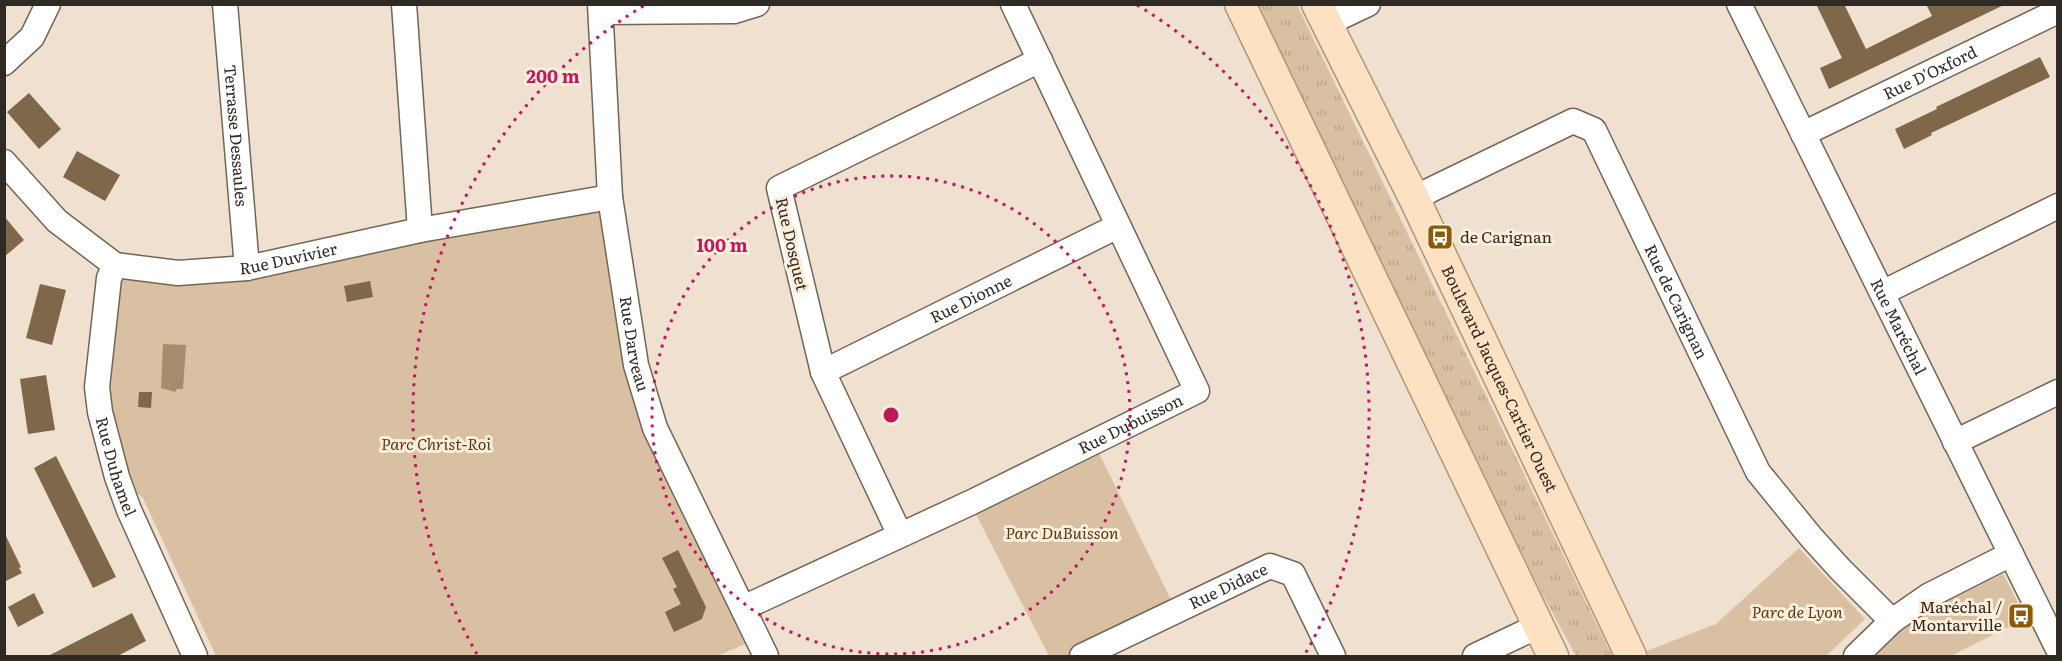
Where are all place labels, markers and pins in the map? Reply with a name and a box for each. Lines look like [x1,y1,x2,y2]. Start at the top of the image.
bus stop icon: de Carignan [1425,222,1455,252]
place label: de Carignan [1460,224,1553,248]
centre of rings [881,405,901,425]
place label: Maréchal / Montarville [1911,594,2002,636]
bus stop icon: Maréchal / Montarville [2006,601,2036,631]

